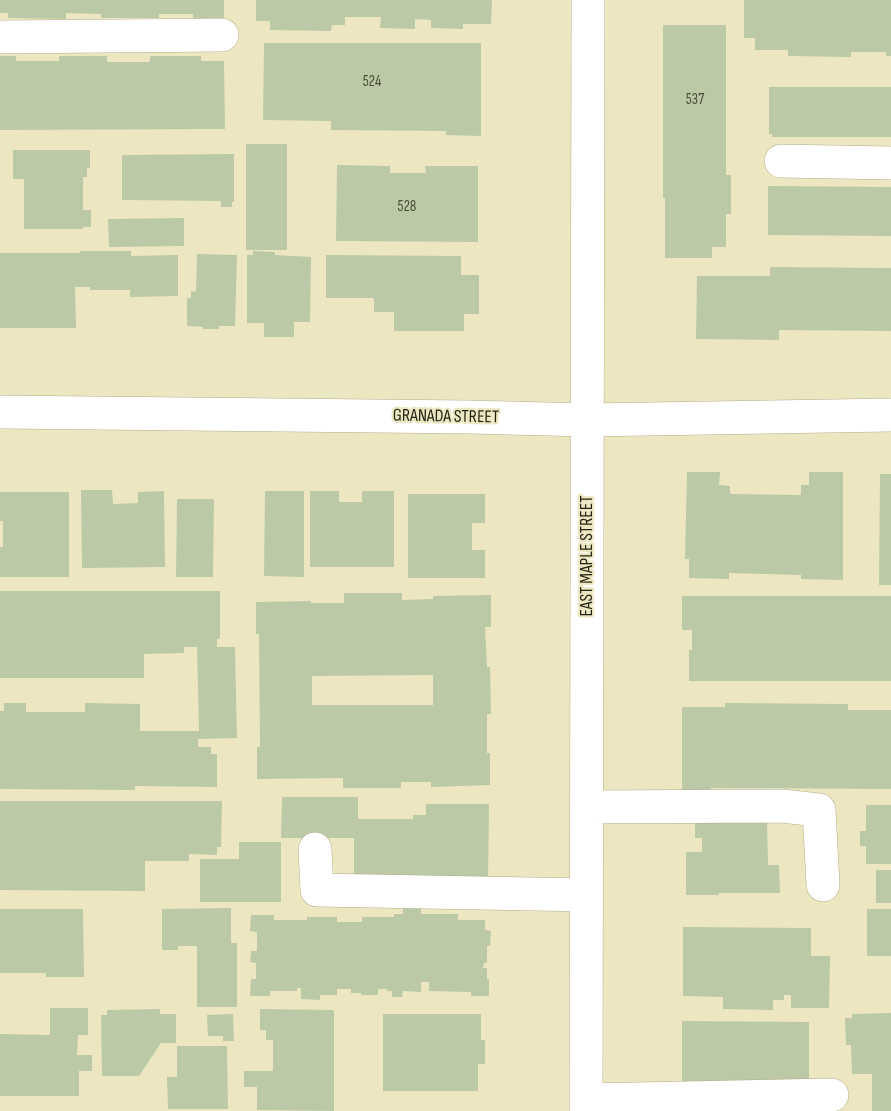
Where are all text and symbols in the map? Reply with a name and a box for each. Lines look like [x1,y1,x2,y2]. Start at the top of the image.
house number: 524 [363,73,381,91]
house number: 537 [686,91,704,109]
house number: 528 [398,198,416,216]
street label: GRANADA STREET [393,405,499,429]
street label: EAST MAPLE STREET [576,496,598,616]

